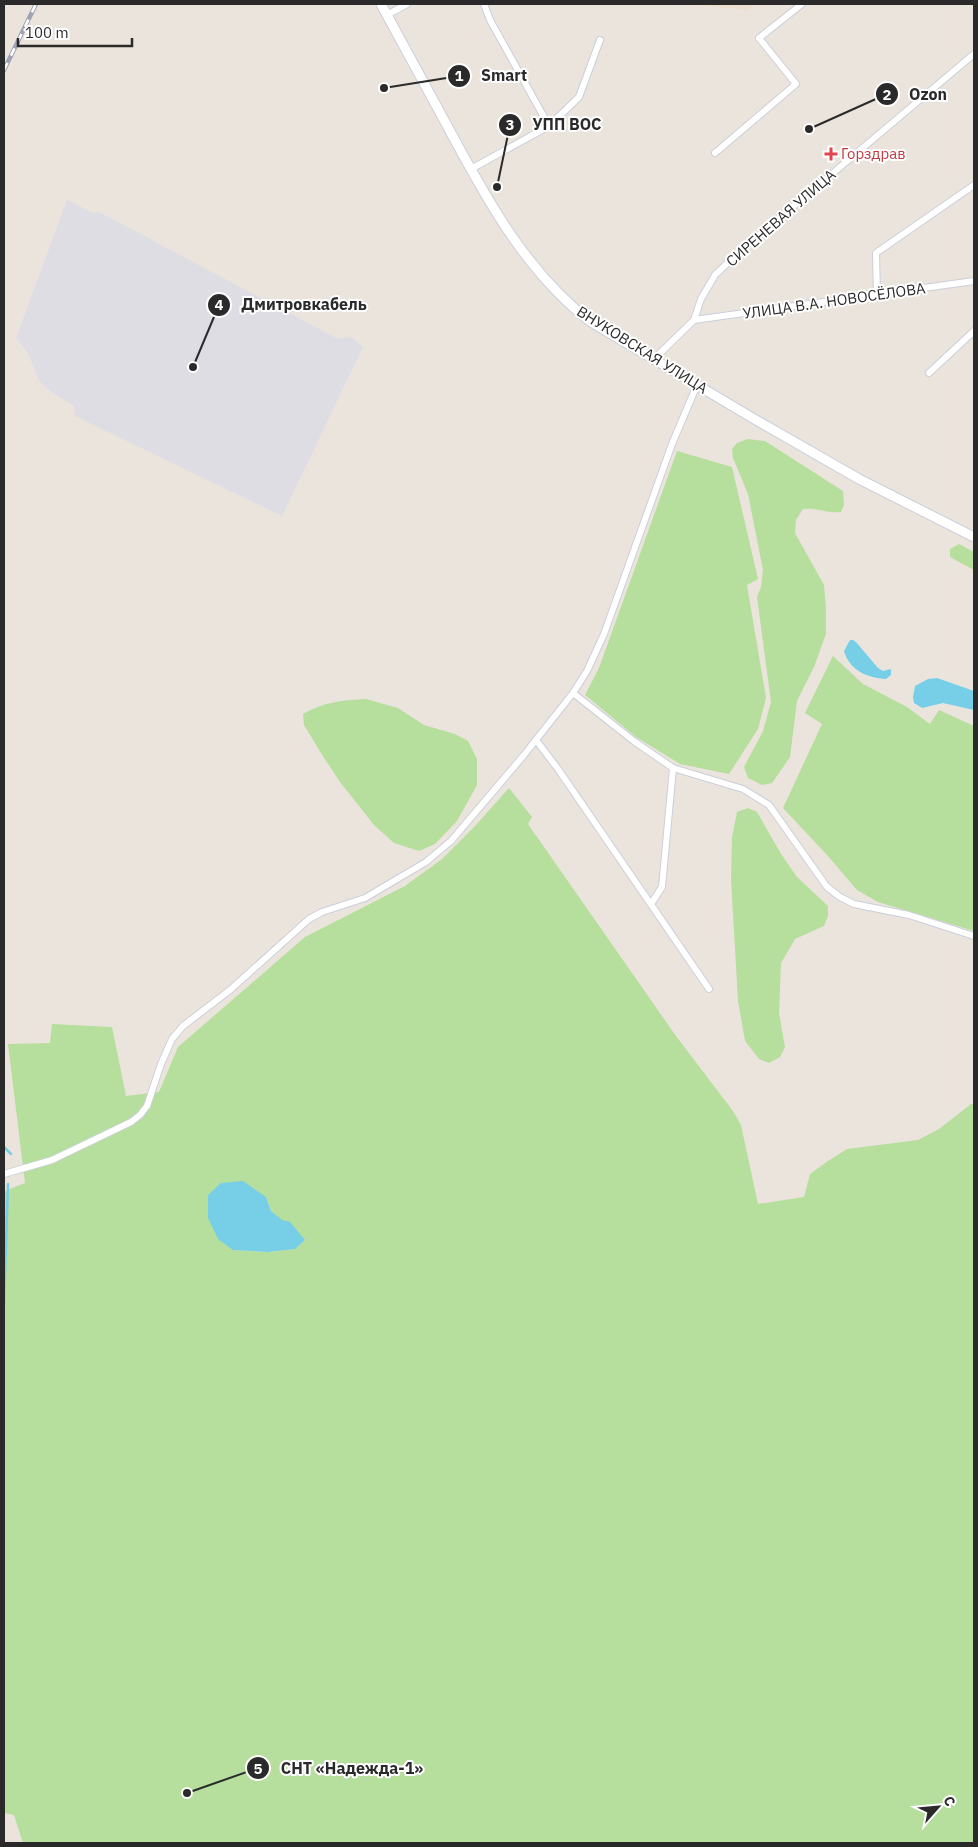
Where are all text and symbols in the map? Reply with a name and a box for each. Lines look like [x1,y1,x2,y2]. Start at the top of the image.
scale bar [18,15,131,47]
text: 100 m [25,23,69,42]
callout: Smart [446,60,537,91]
text: Smart [481,65,527,85]
text: 1 [454,66,464,85]
callout: Ozon [874,79,957,110]
text: Ozon [909,84,947,104]
text: 2 [882,85,892,104]
callout: УПП ВОС [498,109,612,140]
text: УПП ВОС [532,114,602,134]
text: 3 [505,115,515,134]
place label: Горздрав [841,144,906,163]
marker: Горздрав [825,148,837,160]
street label: СИРЕНЕВАЯ УЛИЦА [722,165,840,270]
street label: УЛИЦА В.А. НОВОСЁЛОВА [741,278,927,323]
callout: Дмитровкабель [206,289,377,320]
text: Дмитровкабель [241,294,367,314]
text: 4 [214,295,224,314]
street label: ВНУКОВСКАЯ УЛИЦА [573,302,712,398]
callout: СНТ «Надежда-1» [246,1753,433,1784]
text: СНТ «Надежда-1» [281,1758,423,1778]
text: 5 [253,1759,263,1778]
north arrow [913,1782,963,1832]
text: С [939,1793,960,1809]

